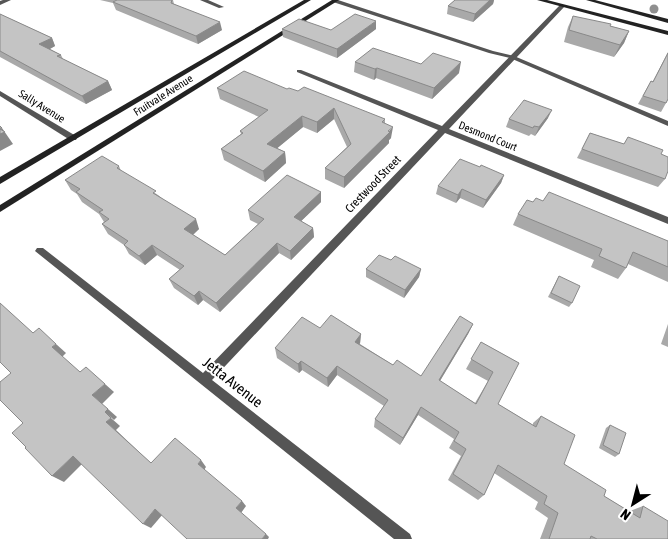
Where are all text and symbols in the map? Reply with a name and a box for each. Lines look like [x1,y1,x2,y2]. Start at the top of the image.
street label: Fruitvale Avenue [131,72,195,118]
street label: Sally Avenue [17,87,67,125]
street label: Desmond Court [457,119,519,153]
street label: Crestwood Street [342,152,404,216]
street label: Jetta Avenue [200,354,266,411]
north arrow [608,479,658,529]
text: N [617,506,633,523]

